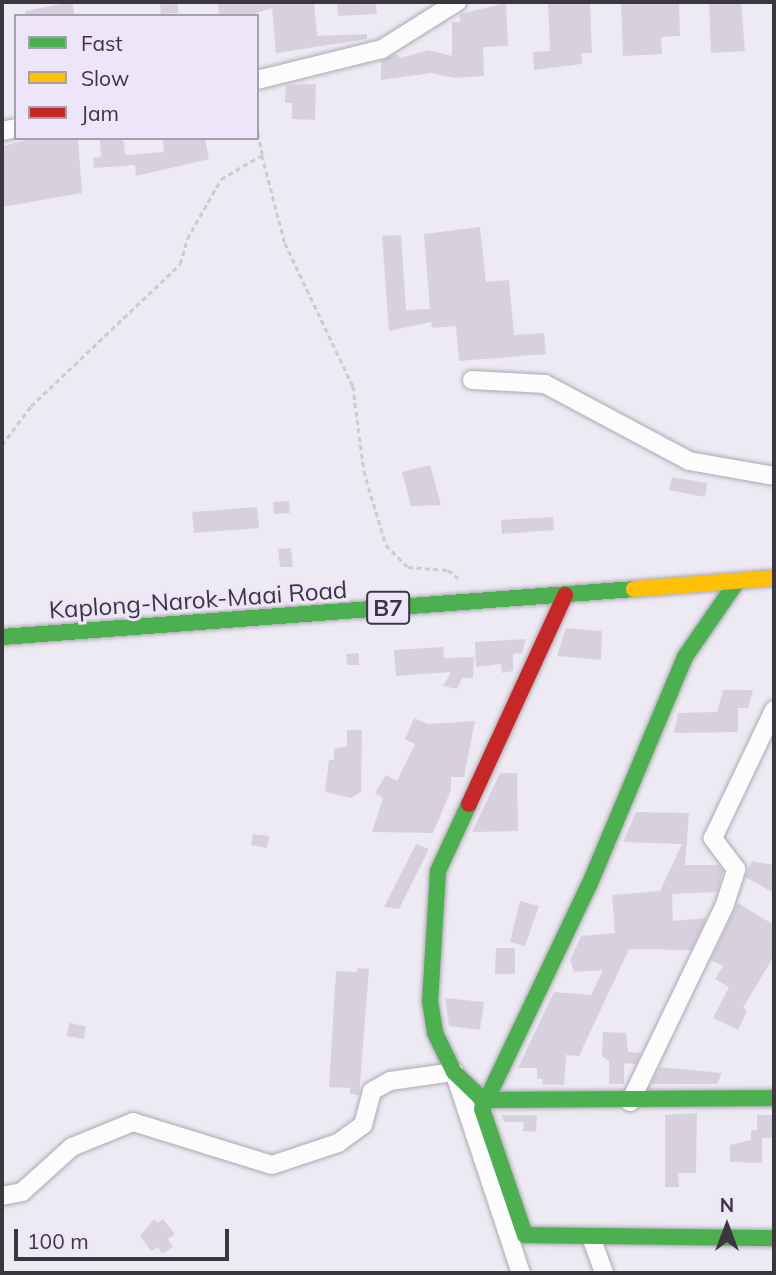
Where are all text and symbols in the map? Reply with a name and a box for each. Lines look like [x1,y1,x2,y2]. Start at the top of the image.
legend [14,14,259,140]
text: Fast [81,30,123,56]
text: Slow [81,65,129,91]
text: Jam [81,100,119,126]
street label: Kaplong-Narok-Maai Road [48,575,348,625]
road number: B7 [365,588,411,628]
north arrow [692,1191,762,1261]
text: N [720,1193,734,1217]
scale bar [18,1216,233,1260]
text: 100 m [27,1228,89,1254]

